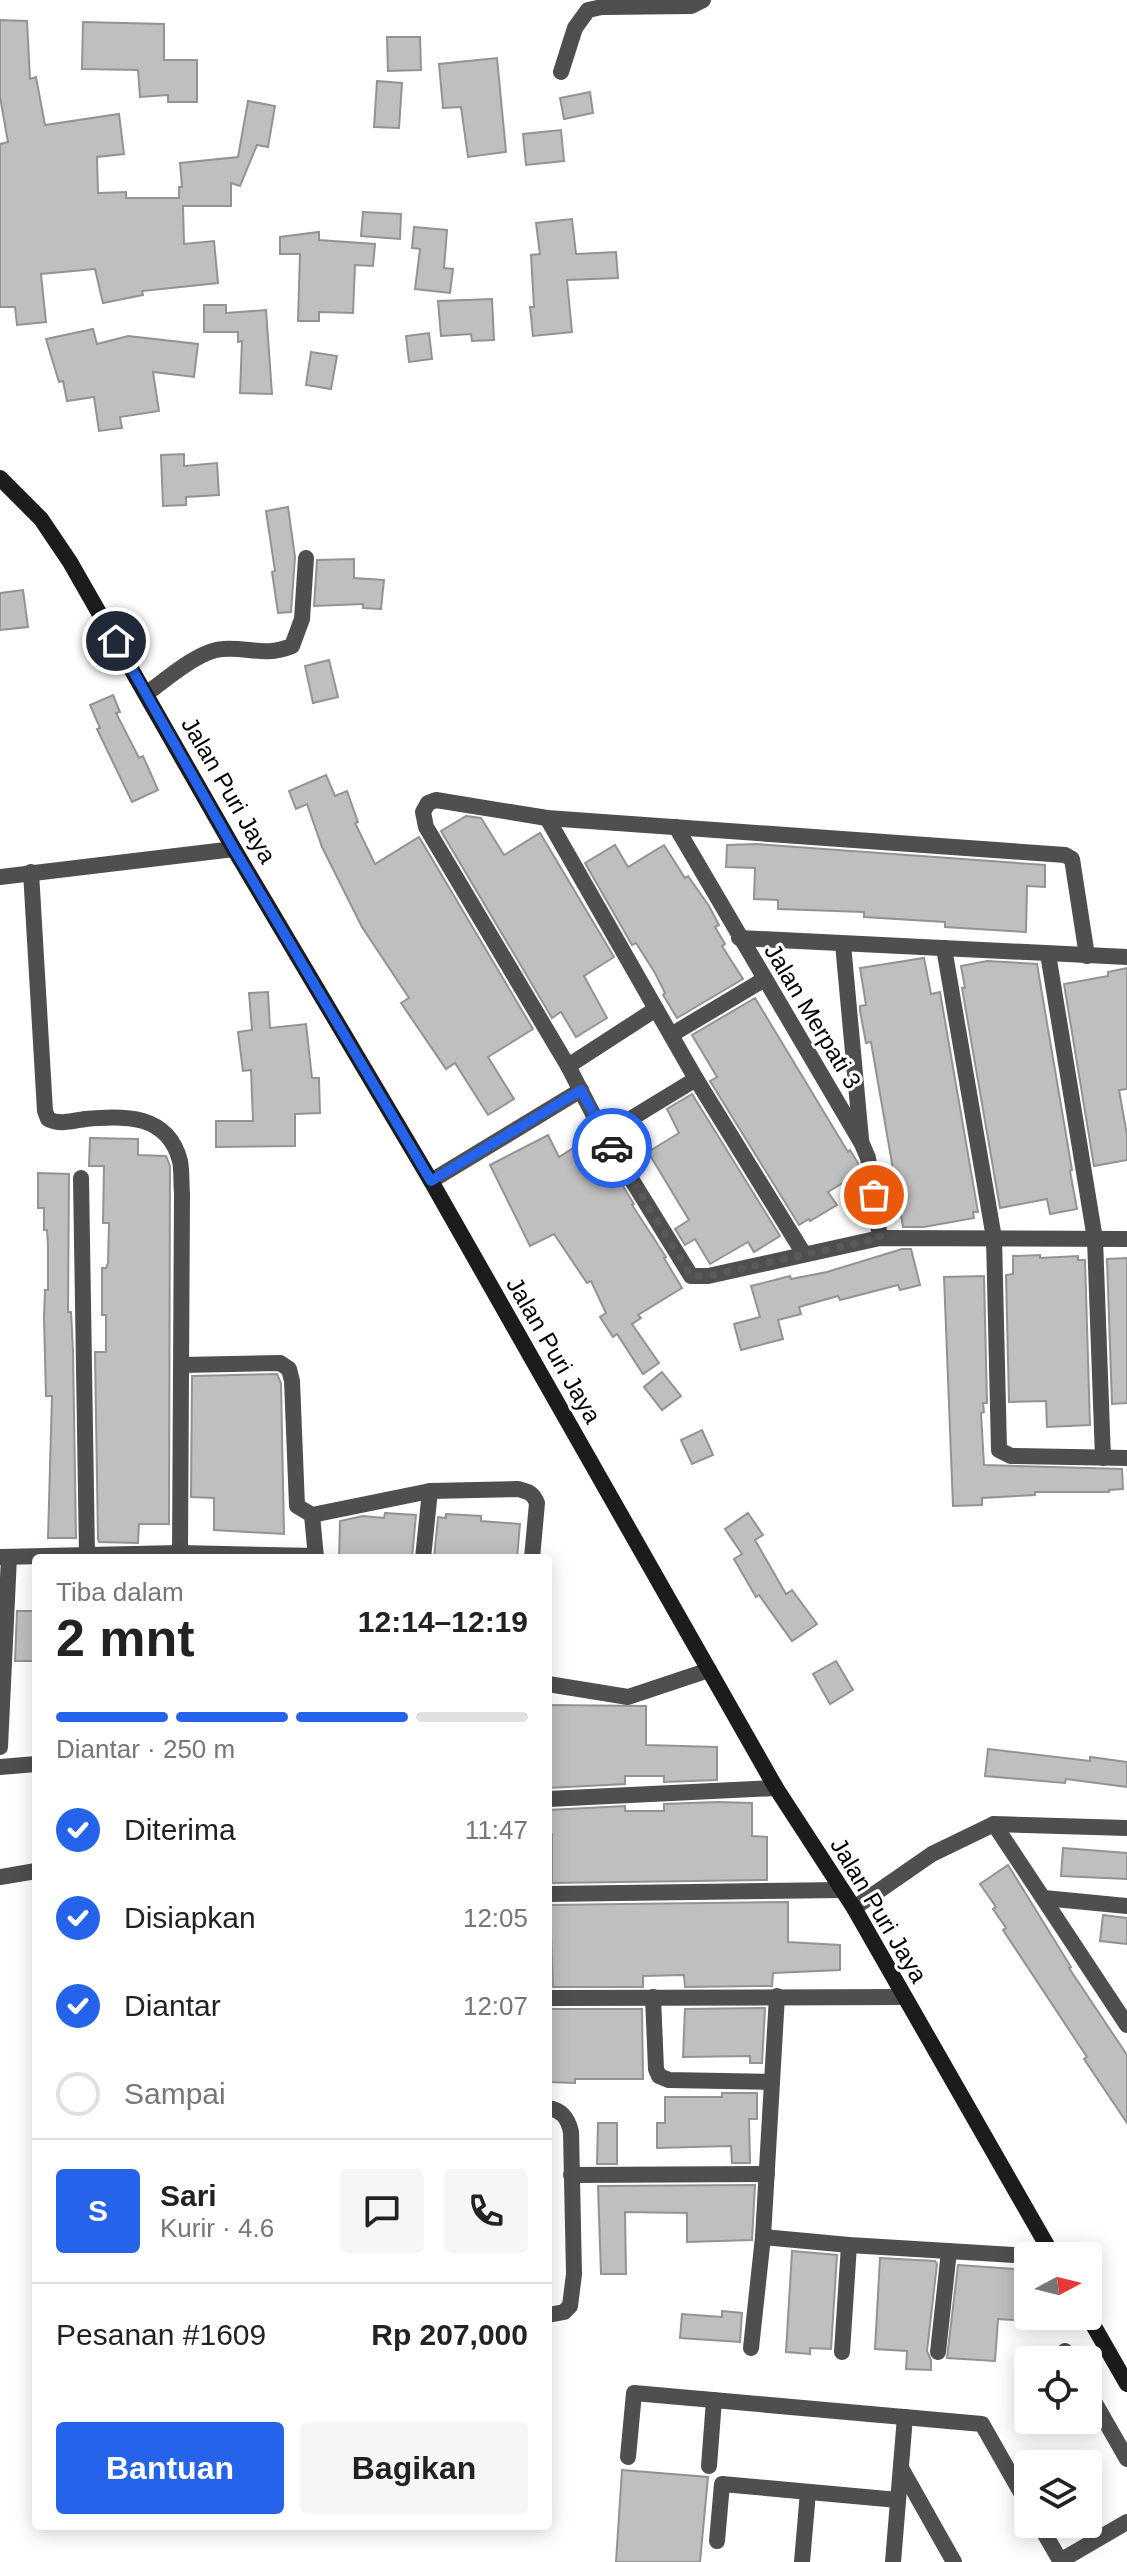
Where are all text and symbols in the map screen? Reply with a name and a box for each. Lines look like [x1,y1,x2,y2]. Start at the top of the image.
pin [82,607,150,675]
icon: home [94,619,138,663]
street label: Jalan Puri Jaya [176,712,282,868]
street label: Jalan Merpati 3 [759,939,867,1093]
courier [572,1108,652,1188]
icon: car [590,1126,634,1170]
pin [840,1161,908,1229]
icon: bag [852,1173,896,1217]
street label: Jalan Puri Jaya [501,1272,607,1428]
text: Tiba dalam [56,1577,184,1607]
text: 12:14–12:19 [358,1605,528,1638]
text: 2 mnt [56,1609,195,1667]
text: Diantar · 250 m [56,1734,235,1764]
icon: check [56,1808,100,1852]
text: Diterima [124,1813,236,1846]
text: 11:47 [465,1815,528,1845]
street label: Jalan Puri Jaya [825,1833,933,1988]
icon: check [56,1896,100,1940]
text: Disiapkan [124,1901,256,1934]
text: 12:05 [463,1903,528,1933]
icon: check [56,1984,100,2028]
text: Diantar [124,1989,221,2022]
text: 12:07 [463,1991,528,2021]
text: Sampai [124,2077,226,2110]
button: chat [340,2169,424,2253]
button: phone [444,2169,528,2253]
text: Sari [160,2179,217,2212]
text: S [88,2194,108,2227]
text: Kurir · 4.6 [160,2213,274,2243]
north arrow [1014,2242,1102,2330]
map controls [1014,2242,1102,2538]
text: Pesanan #1609 [56,2318,266,2351]
text: Rp 207,000 [371,2318,528,2351]
button: locate [1014,2346,1102,2434]
button: Bantuan [56,2422,284,2514]
button: Bagikan [300,2422,528,2514]
button: layers [1014,2450,1102,2538]

